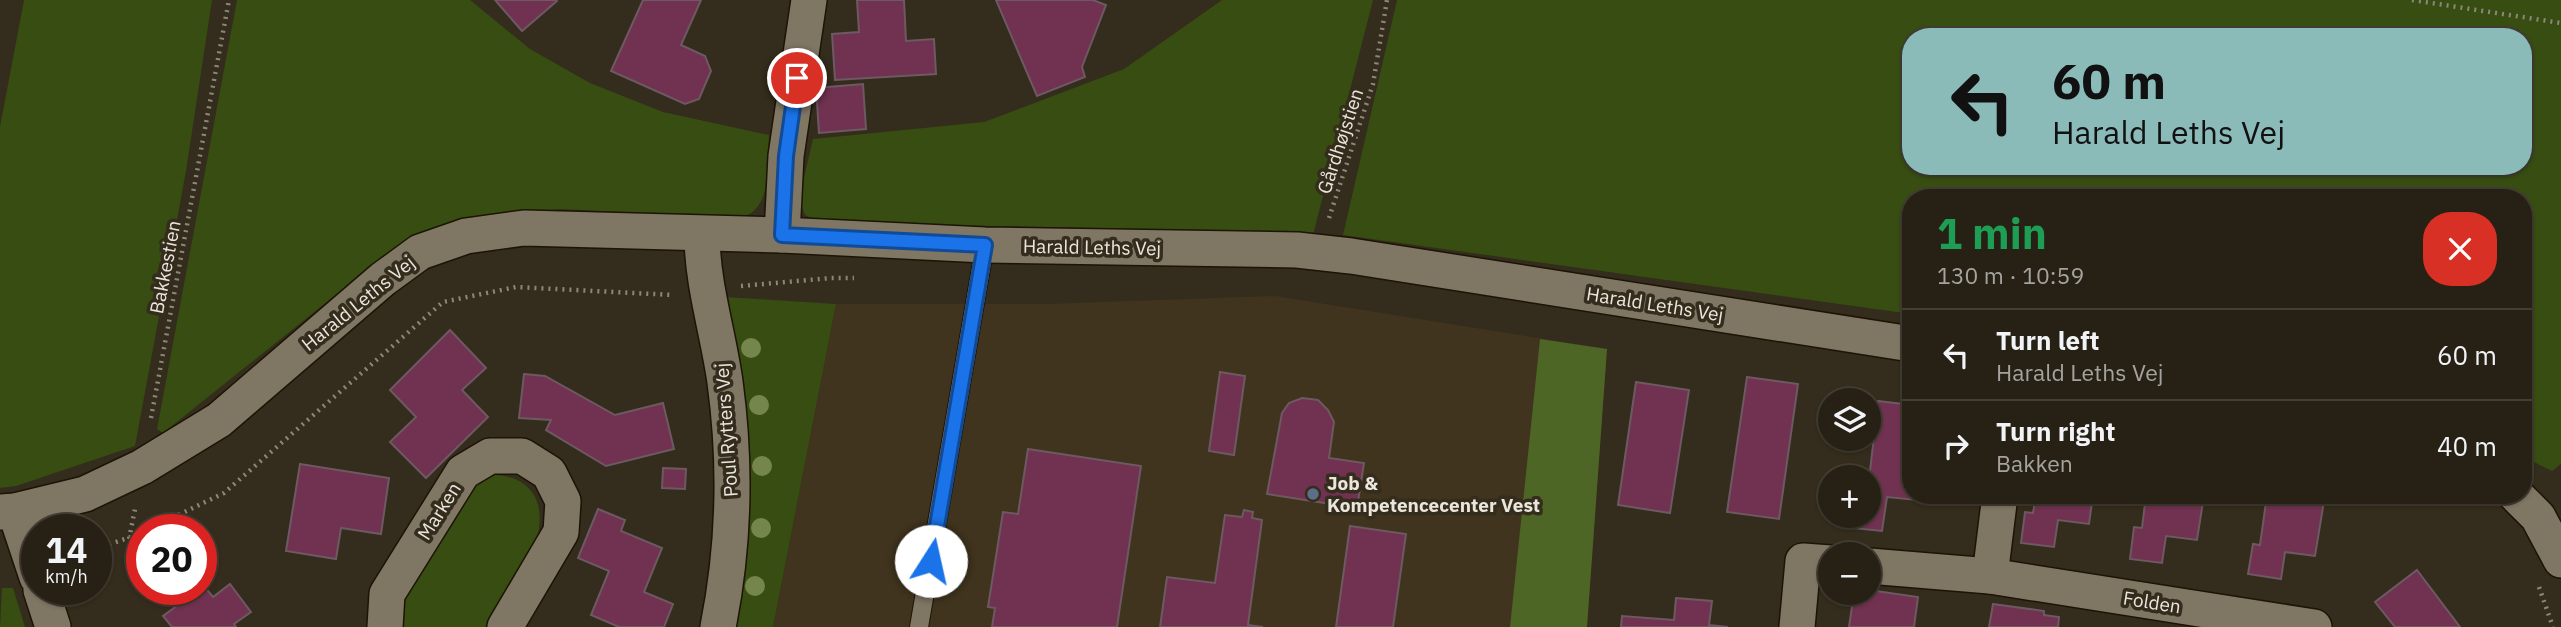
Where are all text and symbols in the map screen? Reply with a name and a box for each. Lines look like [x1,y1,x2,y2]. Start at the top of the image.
pin [767,48,827,108]
text: 60 m [2052,49,2166,112]
icon: left [1937,56,2028,147]
icon: arrive [778,59,816,97]
street label: Gårdhøjstien [1312,85,1368,197]
text: Harald Leths Vej [2052,111,2285,153]
text: 1 min [1937,206,2047,261]
button: close [2423,212,2497,286]
street label: Bakkestien [144,218,186,316]
street label: Harald Leths Vej [1023,234,1161,260]
street label: Harald Leths Vej [297,250,419,356]
text: 130 m · 10:59 [1937,260,2084,290]
street label: Harald Leths Vej [1585,281,1725,327]
text: Turn left [1996,323,2099,357]
icon: left [1937,336,1975,374]
text: 60 m [2437,338,2497,372]
text: Harald Leths Vej [1996,357,2164,387]
street label: Poul Rytters Vej [709,362,743,498]
map controls [1818,388,1881,605]
button: layers [1818,388,1881,451]
text: Turn right [1996,414,2115,448]
icon: right [1937,427,1975,465]
text: 40 m [2437,429,2497,463]
text: Bakken [1996,448,2073,478]
button: + [1818,465,1881,528]
place label: Job & Kompetencecenter Vest [1327,471,1540,517]
street label: Marken [412,478,466,544]
marker: Job & Kompetencecenter Vest [1305,486,1321,502]
speed limit sign: 20 [126,514,217,605]
position arrow [894,524,968,598]
text: 14 [45,527,88,573]
button: − [1818,542,1881,605]
text: km/h [45,565,88,588]
street label: Folden [2121,586,2183,618]

